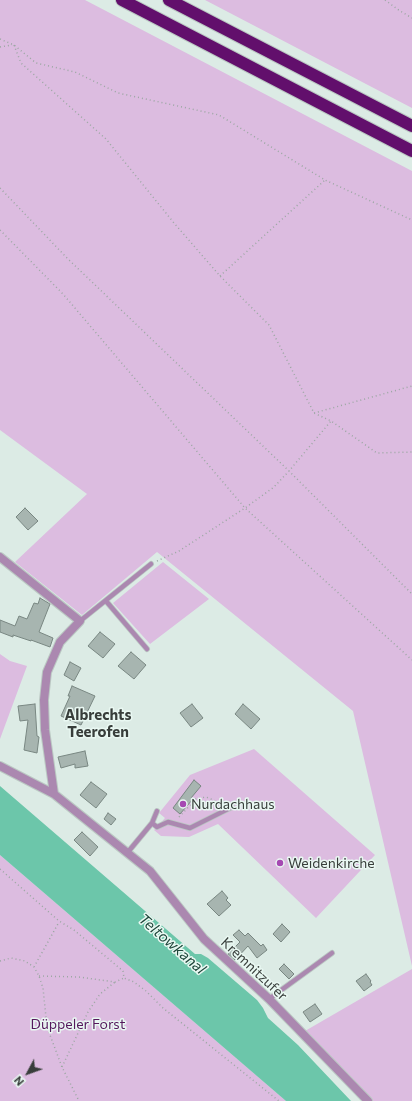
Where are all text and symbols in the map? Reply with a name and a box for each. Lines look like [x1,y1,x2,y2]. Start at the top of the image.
district label: Albrechts Teerofen [65,706,131,741]
place label: Nurdachhaus [191,796,275,812]
marker: Nurdachhaus [178,799,188,809]
place label: Weidenkirche [288,855,375,871]
marker: Weidenkirche [275,858,285,868]
water label: Teltowkanal [135,910,209,978]
street label: Kremnitzufer [217,934,291,1004]
park label: Düppeler Forst [31,1016,125,1032]
north arrow [8,1053,48,1093]
text: N [11,1074,26,1089]

